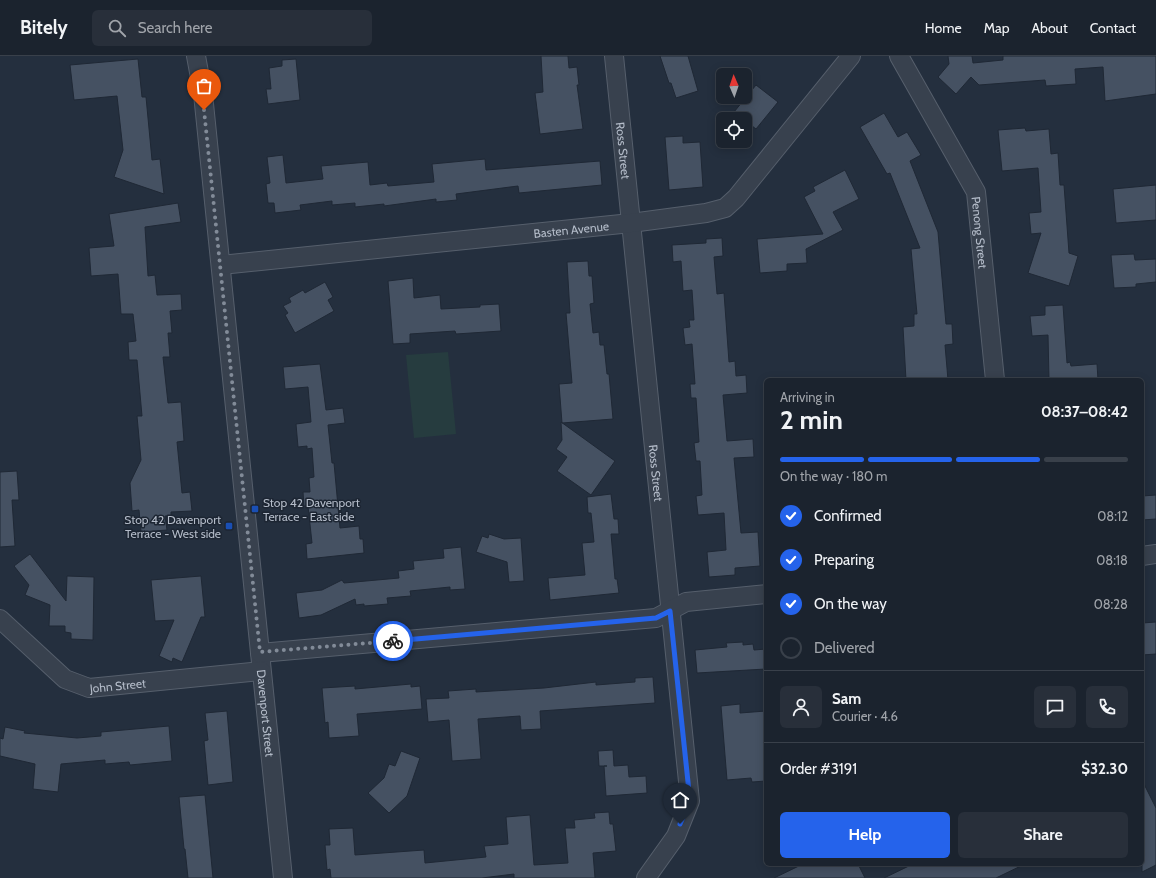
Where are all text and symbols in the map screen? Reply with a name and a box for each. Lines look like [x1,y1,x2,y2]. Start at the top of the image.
search box [92,10,372,46]
text: Bitely [20,16,68,39]
icon: search [106,17,128,39]
text: Search here [138,19,212,37]
text: Home [925,19,962,37]
text: Map [984,19,1009,37]
text: About [1031,19,1068,37]
text: Contact [1090,19,1136,37]
north arrow [716,68,752,104]
map controls [716,68,752,148]
pin [187,69,221,110]
icon: bag [193,75,215,97]
button: locate [716,112,752,148]
street label: Ross Street [613,121,634,180]
street label: Penong Street [969,196,991,269]
street label: Basten Avenue [533,218,610,240]
text: Arriving in [780,389,835,405]
text: 08:37–08:42 [1041,403,1128,421]
text: 2 min [780,404,843,436]
street label: Ross Street [646,444,667,502]
text: On the way · 180 m [780,468,888,484]
place label: Stop 42 Davenport Terrace - East side [263,495,360,524]
marker: Stop 42 Davenport Terrace - East side [250,504,260,514]
icon: check [780,505,802,527]
text: Confirmed [814,507,882,525]
text: 08:12 [1097,508,1128,524]
place label: Stop 42 Davenport Terrace - West side [124,512,221,541]
marker: Stop 42 Davenport Terrace - West side [224,521,234,531]
icon: check [780,549,802,571]
text: Preparing [814,551,874,569]
text: 08:18 [1096,552,1128,568]
icon: check [780,593,802,615]
text: On the way [814,595,887,613]
text: 08:28 [1094,596,1128,612]
courier [373,621,413,661]
icon: bike [382,630,404,652]
text: Delivered [814,639,875,657]
street label: Davenport Street [254,669,278,757]
street label: John Street [88,675,147,695]
button: person [780,686,822,728]
button: chat [1034,686,1076,728]
button: phone [1086,686,1128,728]
text: Sam [832,690,861,708]
text: Courier · 4.6 [832,708,898,724]
text: Order #3191 [780,760,857,778]
text: $32.30 [1081,760,1128,778]
pin [663,783,697,824]
icon: home [669,789,691,811]
button: Help [780,812,950,858]
button: Share [958,812,1128,858]

